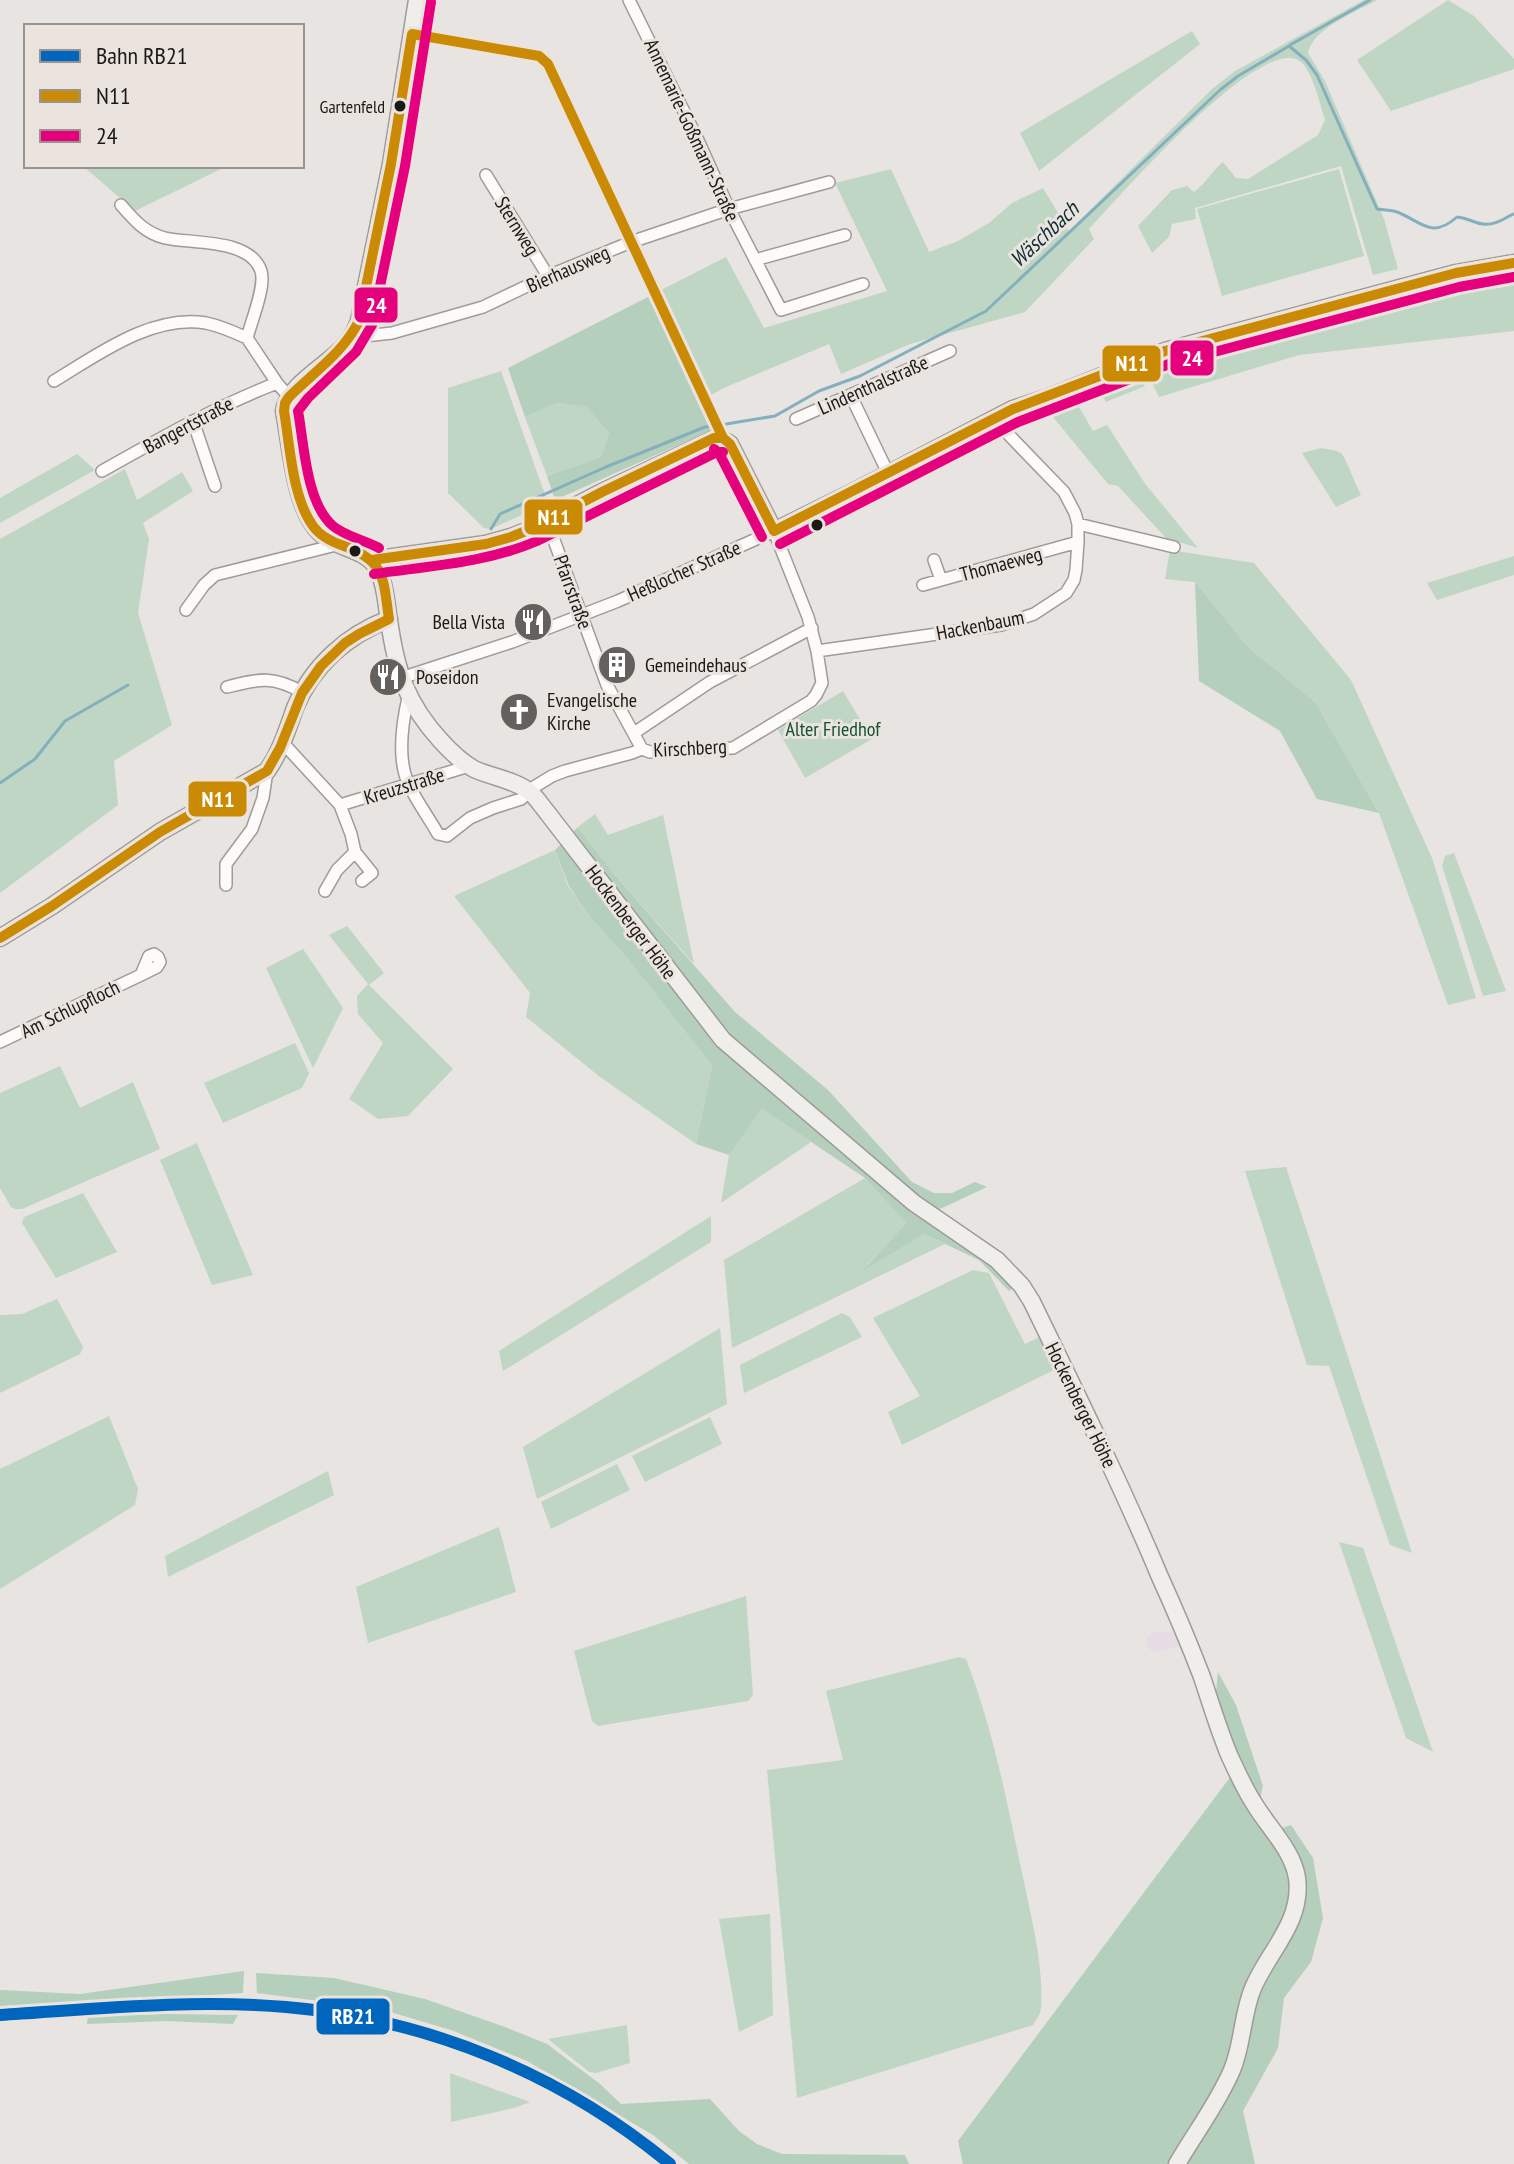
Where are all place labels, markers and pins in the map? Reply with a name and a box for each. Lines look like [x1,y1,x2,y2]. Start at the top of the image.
place label: Gartenfeld [320,95,385,118]
marker: Gartenfeld [392,98,408,114]
unlabelled marker [809,517,825,533]
unlabelled marker [347,543,363,559]
restaurant icon: Bella Vista [512,601,554,643]
place label: Bella Vista [432,609,505,635]
building icon: Gemeindehaus [596,644,638,686]
place label: Gemeindehaus [645,652,747,678]
restaurant icon: Poseidon [367,656,409,698]
place label: Poseidon [416,664,479,690]
place label: Evangelische Kirche [547,687,637,736]
church icon: Evangelische Kirche [498,691,540,733]

